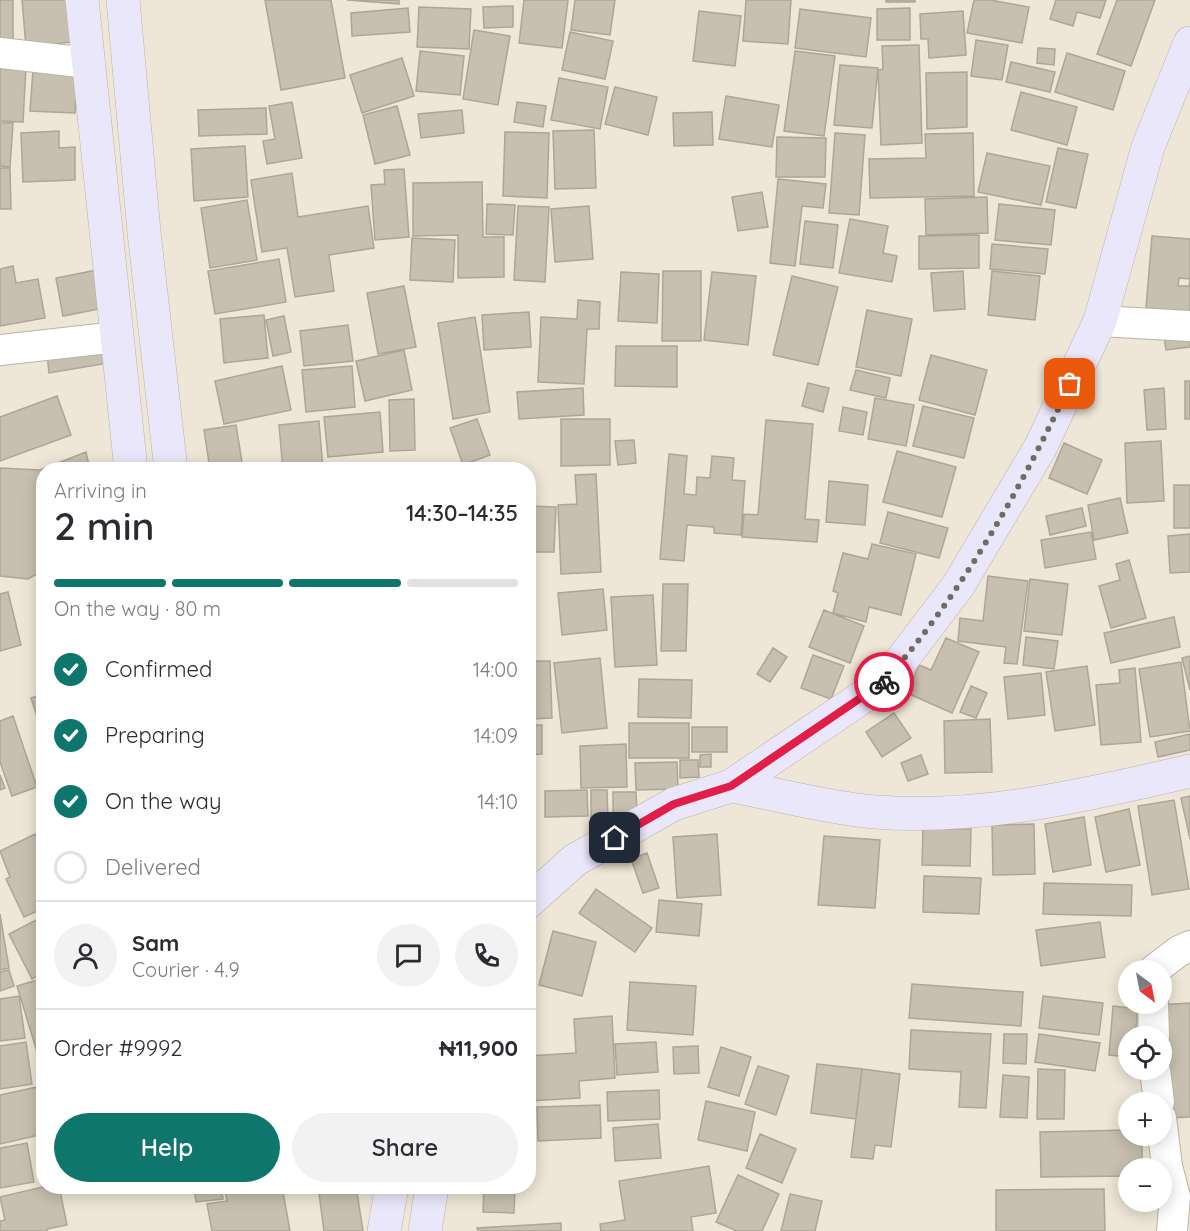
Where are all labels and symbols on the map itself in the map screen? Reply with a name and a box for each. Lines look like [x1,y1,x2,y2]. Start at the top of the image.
pin [1044,358,1095,409]
courier [854,652,914,712]
pin [589,812,640,863]
north arrow [1118,960,1172,1014]

